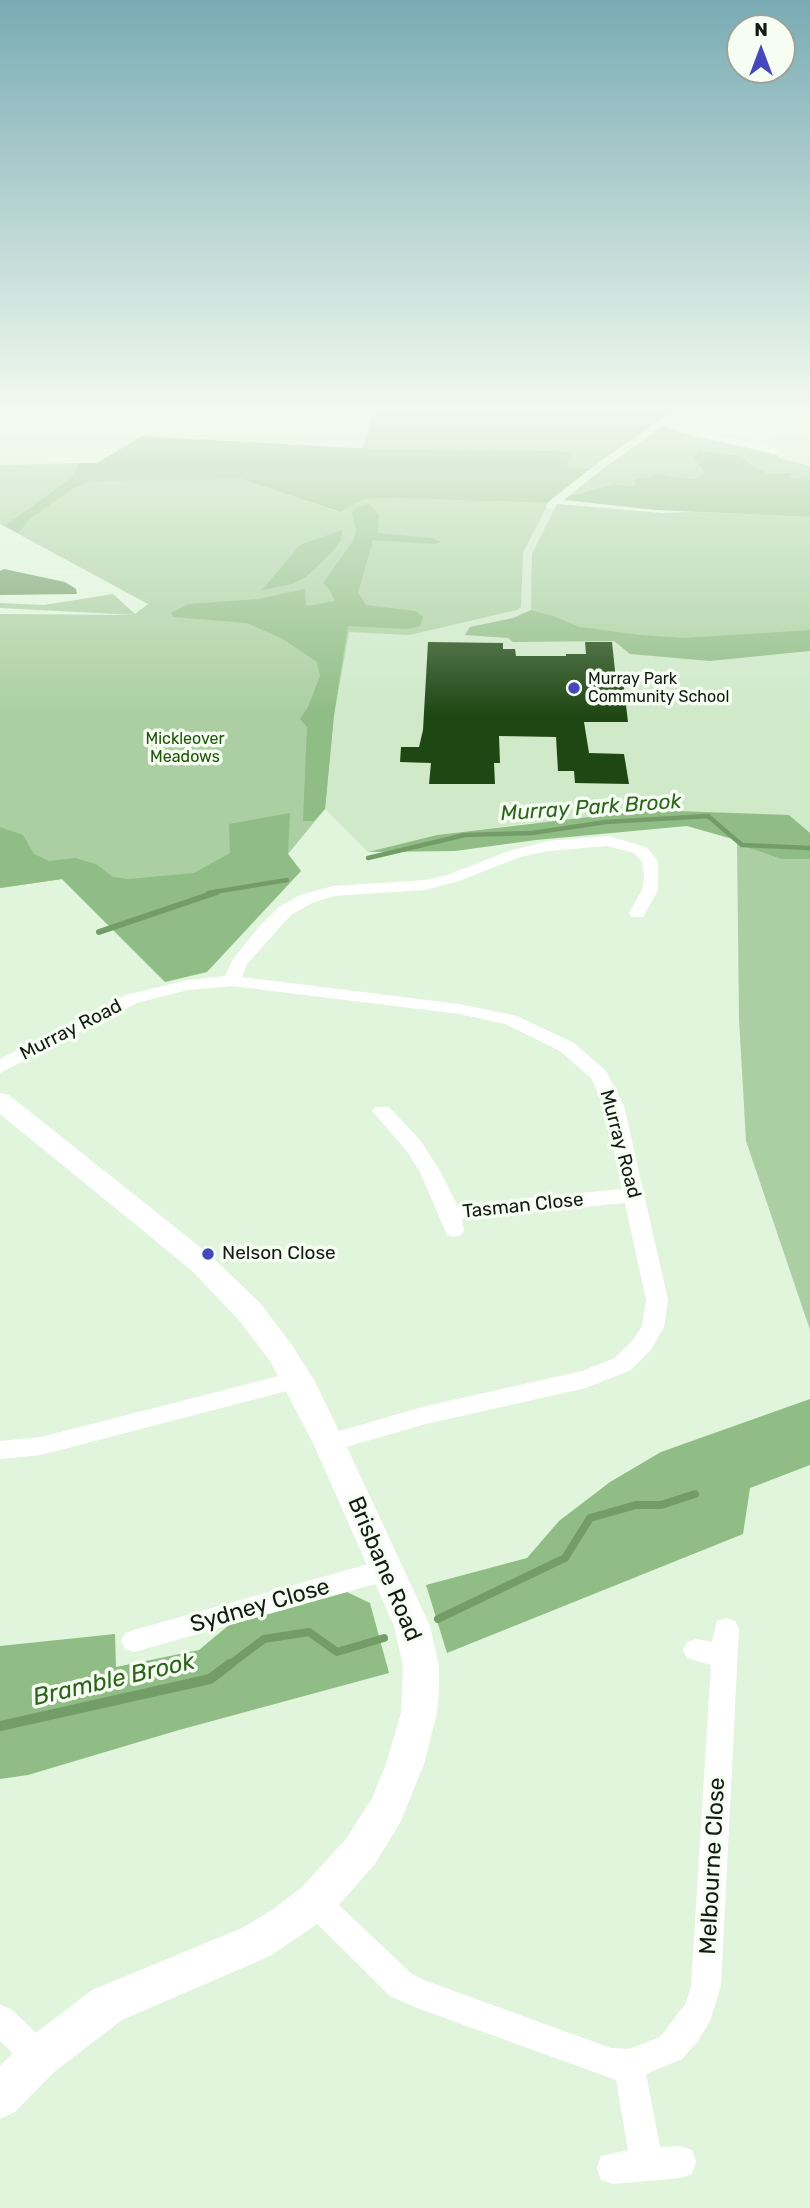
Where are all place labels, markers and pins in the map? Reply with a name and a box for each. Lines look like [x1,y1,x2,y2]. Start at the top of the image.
place label: Murray Park Community School [588,669,729,707]
marker: Murray Park Community School [566,680,582,696]
place label: Nelson Close [222,1243,336,1265]
marker: Nelson Close [200,1246,216,1262]

